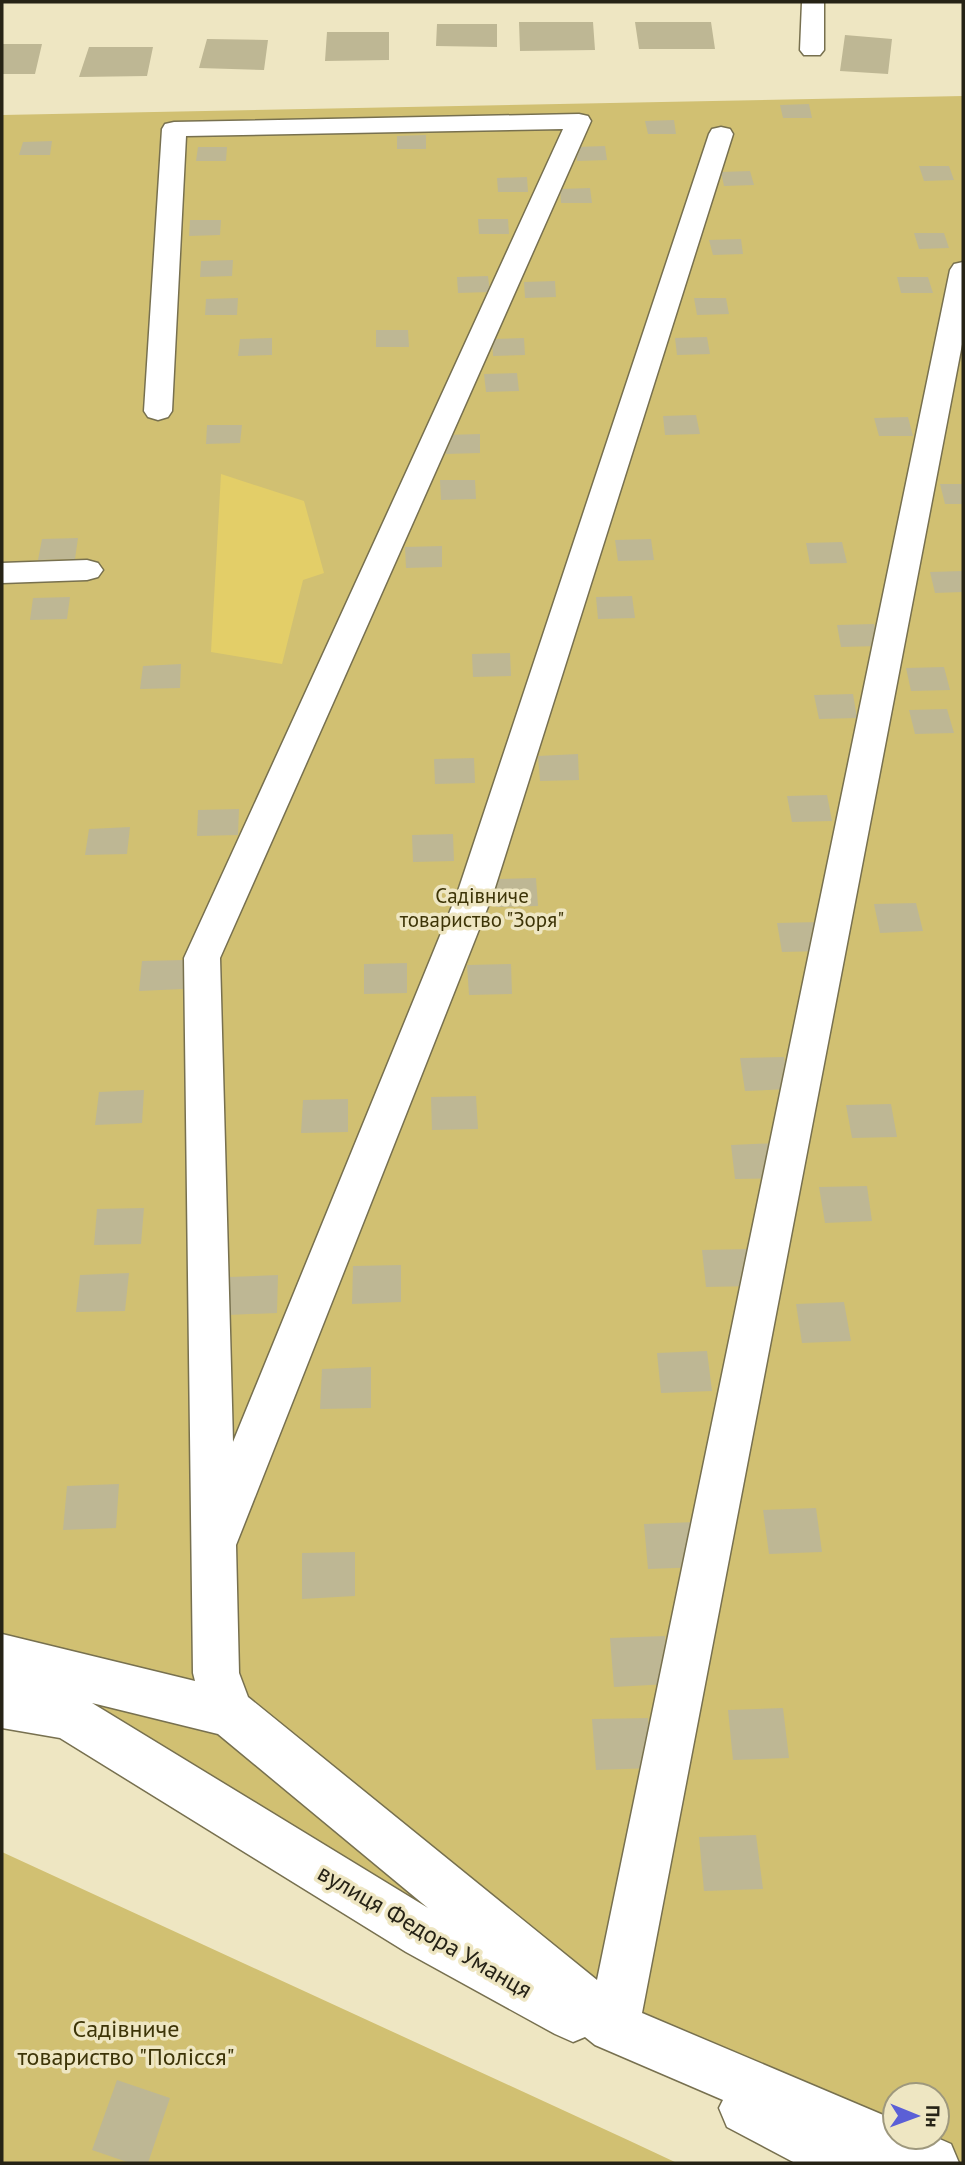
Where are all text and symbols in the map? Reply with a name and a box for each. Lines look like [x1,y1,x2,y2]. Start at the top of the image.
park label: Садівниче товариство "Зоря" [400,882,564,933]
street label: вулиця Федора Уманця [312,1857,538,2005]
park label: Садівниче товариство "Полісся" [17,2013,235,2072]
north arrow [881,2081,951,2151]
text: Пн [921,2105,945,2128]

